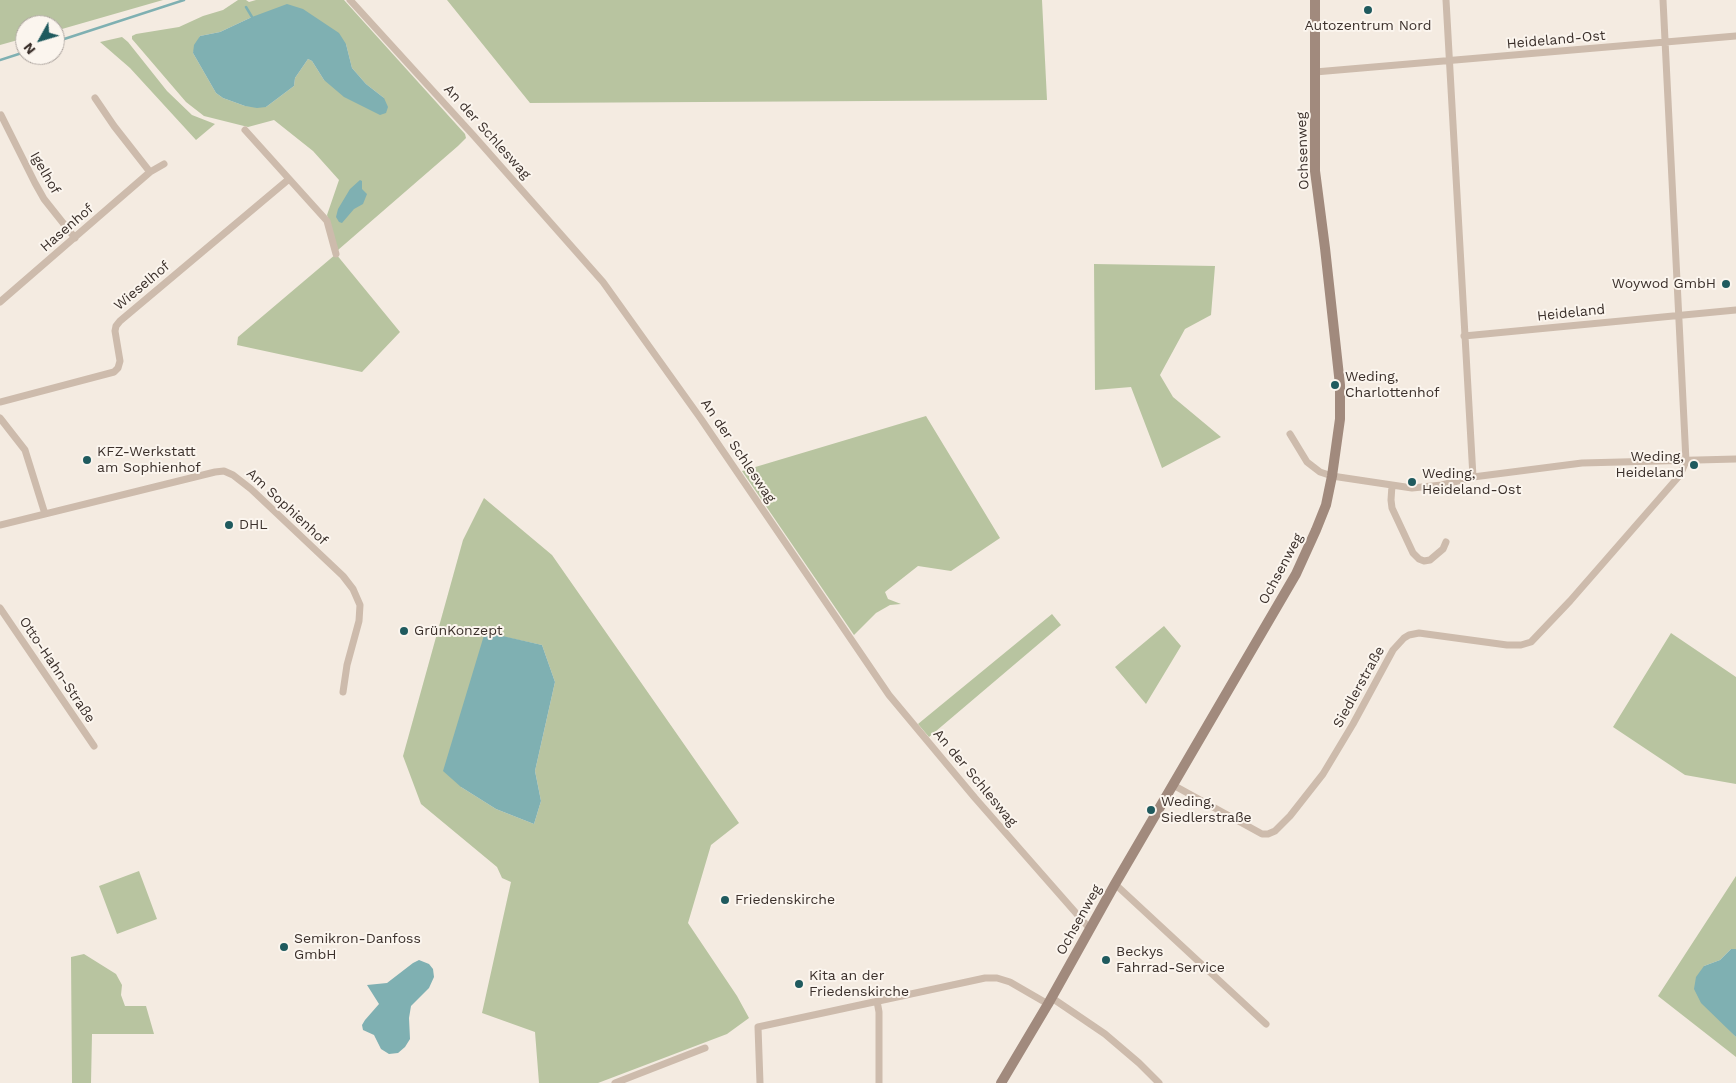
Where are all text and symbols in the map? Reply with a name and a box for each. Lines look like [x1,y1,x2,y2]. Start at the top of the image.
marker: Autozentrum Nord [1362,4,1374,16]
north arrow [15,15,65,65]
place label: Autozentrum Nord [1304,18,1432,34]
street label: Heideland-Ost [1506,27,1606,53]
text: N [20,40,39,58]
street label: An der Schleswag [440,81,534,183]
street label: Ochsenweg [1293,112,1313,190]
street label: Igelhof [26,149,64,197]
street label: Hasenhof [37,200,97,256]
street label: Wieselhof [111,258,173,314]
place label: Woywod GmbH [1612,276,1716,292]
marker: Woywod GmbH [1720,278,1732,290]
street label: Heideland [1536,301,1606,325]
place label: Weding, Charlottenhof [1345,369,1439,402]
marker: Weding, Charlottenhof [1329,379,1341,391]
street label: An der Schleswag [697,396,779,506]
place label: KFZ-Werkstatt am Sophienhof [97,444,201,477]
place label: Weding, Heideland [1616,449,1684,482]
marker: KFZ-Werkstatt am Sophienhof [81,454,93,466]
marker: Weding, Heideland [1688,459,1700,471]
street label: Am Sophienhof [243,465,331,549]
place label: Weding, Heideland-Ost [1422,466,1521,498]
marker: Weding, Heideland-Ost [1406,476,1418,488]
place label: DHL [239,517,268,533]
marker: DHL [223,519,235,531]
street label: Ochsenweg [1255,531,1307,607]
street label: Otto-Hahn-Straße [15,614,99,726]
place label: GrünKonzept [414,623,503,639]
marker: GrünKonzept [398,625,410,637]
street label: Siedlerstraße [1330,643,1388,731]
street label: An der Schleswag [929,726,1021,830]
place label: Weding, Siedlerstraße [1161,794,1252,826]
marker: Weding, Siedlerstraße [1145,804,1157,816]
street label: Ochsenweg [1053,882,1105,958]
place label: Friedenskirche [735,892,835,908]
marker: Friedenskirche [719,894,731,906]
place label: Semikron-Danfoss GmbH [294,931,421,964]
marker: Semikron-Danfoss GmbH [278,941,290,953]
place label: Beckys Fahrrad-Service [1116,944,1225,976]
marker: Beckys Fahrrad-Service [1100,954,1112,966]
place label: Kita an der Friedenskirche [809,968,909,1000]
marker: Kita an der Friedenskirche [793,978,805,990]

